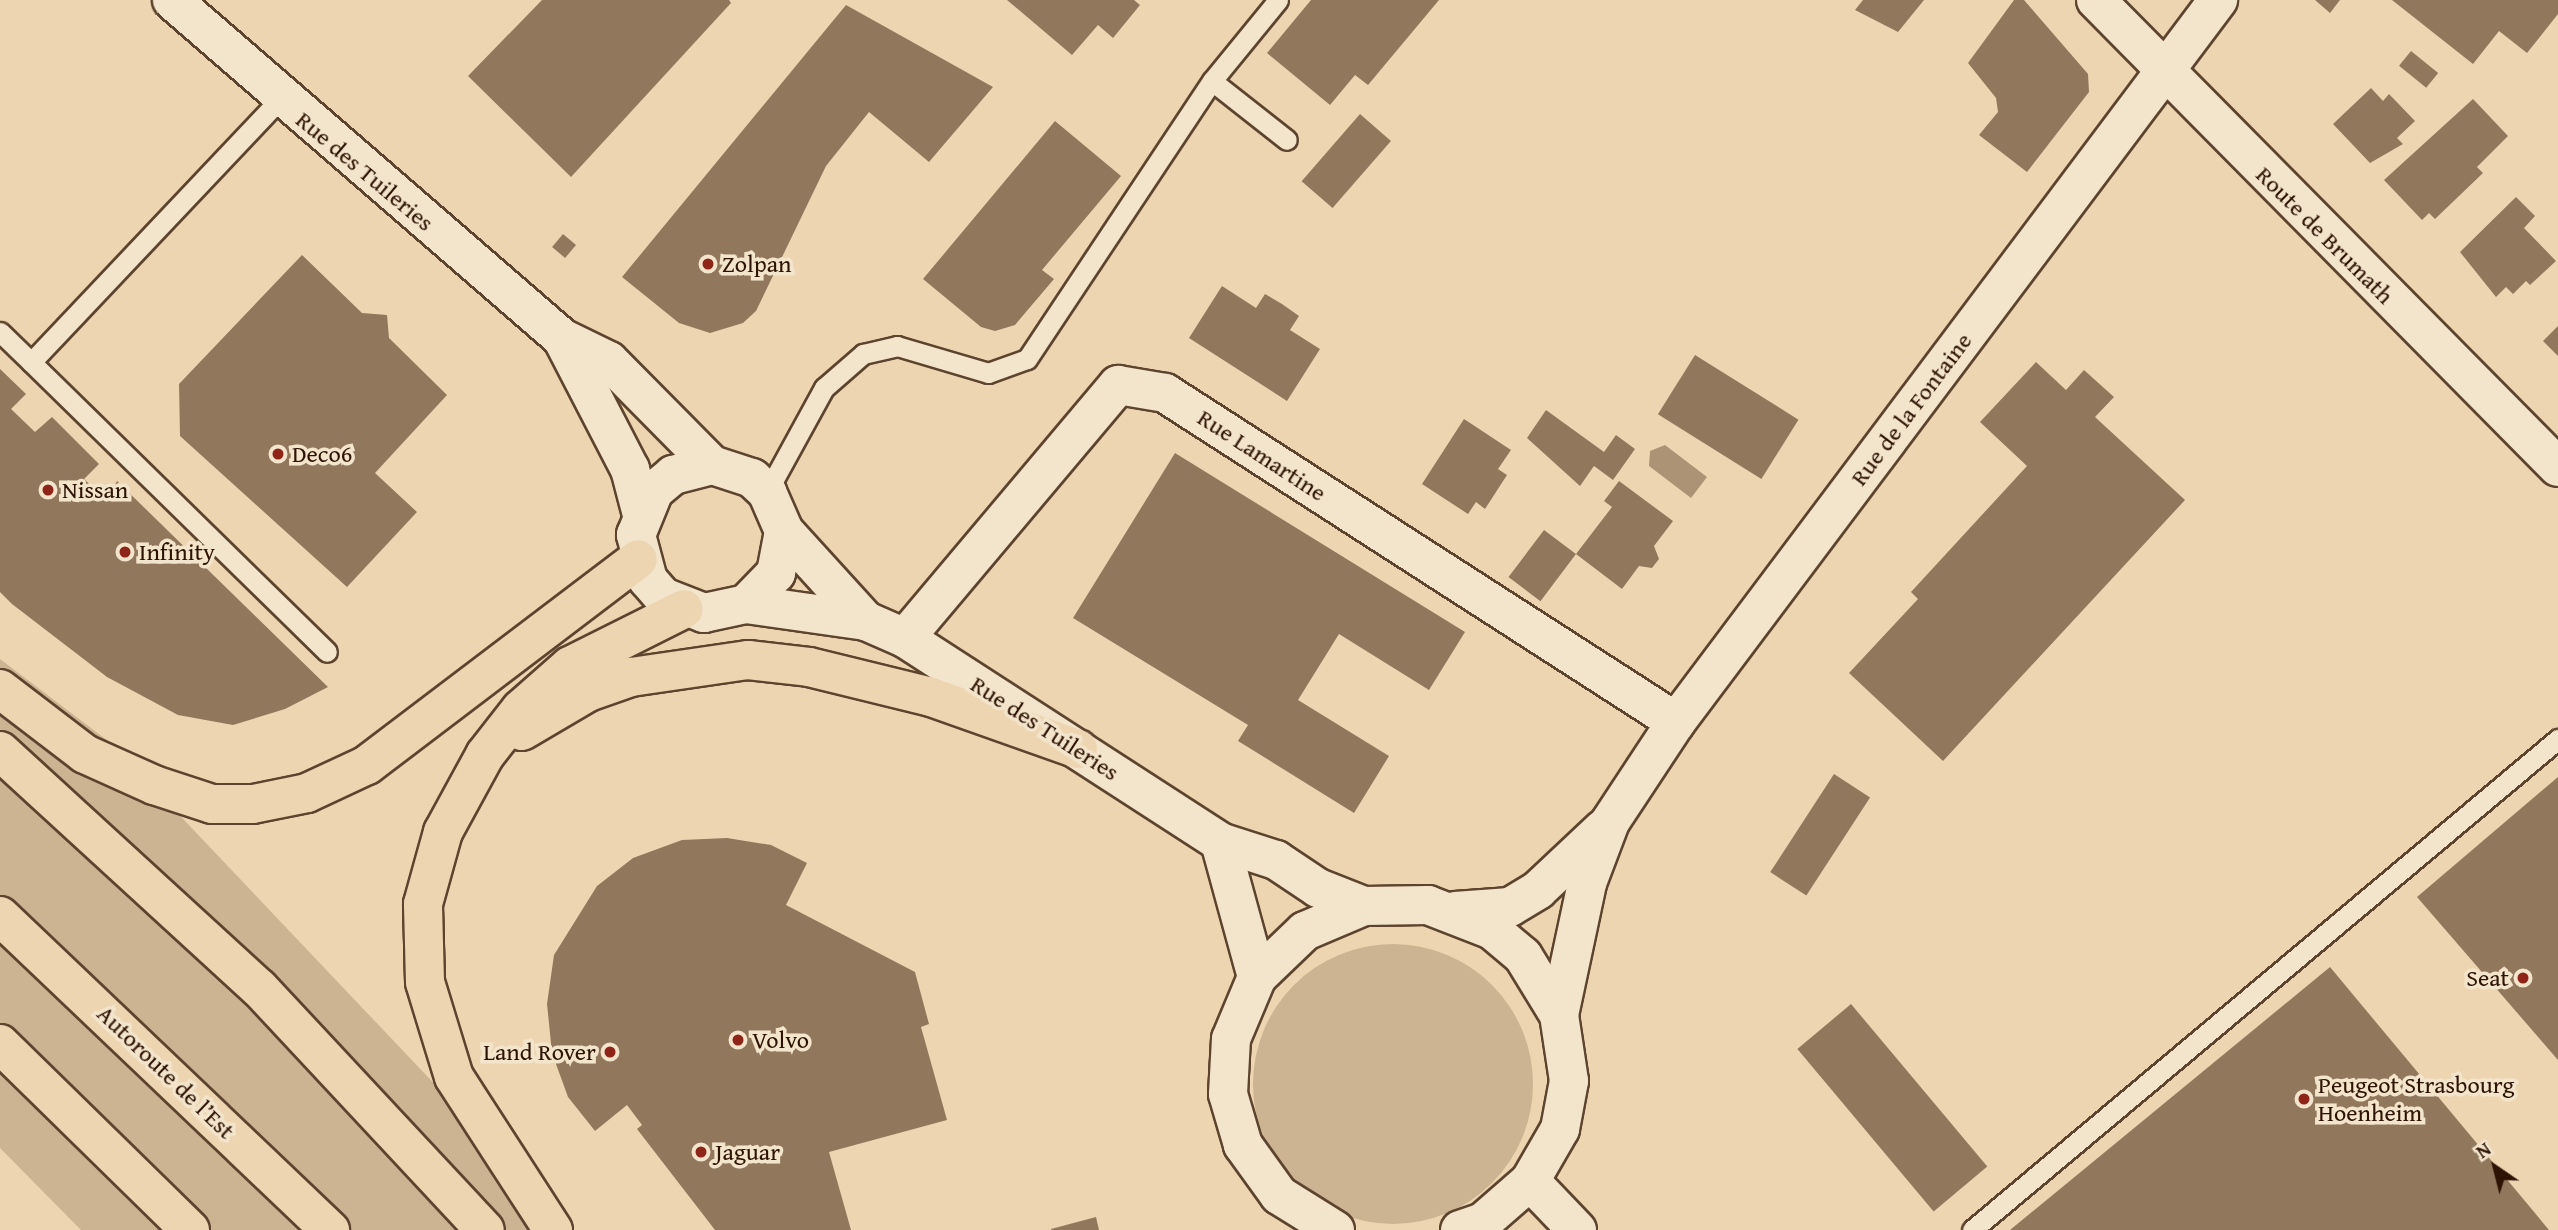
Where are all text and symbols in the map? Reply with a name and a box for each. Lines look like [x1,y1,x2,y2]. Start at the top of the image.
street label: Rue des Tuileries [290,105,440,237]
street label: Route de Brumath [2250,160,2400,310]
place label: Zolpan [722,250,791,278]
marker: Zolpan [700,256,716,272]
street label: Rue de la Fontaine [1844,327,1978,491]
street label: Rue Lamartine [1192,403,1332,507]
place label: Deco6 [292,440,352,468]
marker: Deco6 [270,446,286,462]
place label: Nissan [62,476,128,504]
marker: Nissan [40,482,56,498]
place label: Infinity [139,538,215,566]
marker: Infinity [117,544,133,560]
street label: Rue des Tuileries [966,669,1124,787]
place label: Seat [2466,964,2509,992]
marker: Seat [2515,970,2531,986]
street label: Autoroute de l’Est [91,999,241,1145]
place label: Volvo [752,1026,809,1054]
marker: Volvo [730,1032,746,1048]
place label: Land Rover [483,1038,596,1066]
marker: Land Rover [602,1044,618,1060]
place label: Peugeot Strasbourg Hoenheim [2318,1071,2515,1127]
marker: Peugeot Strasbourg Hoenheim [2296,1091,2312,1107]
north arrow [2460,1132,2530,1202]
text: N [2470,1135,2496,1165]
place label: Jaguar [715,1138,780,1166]
marker: Jaguar [693,1144,709,1160]

